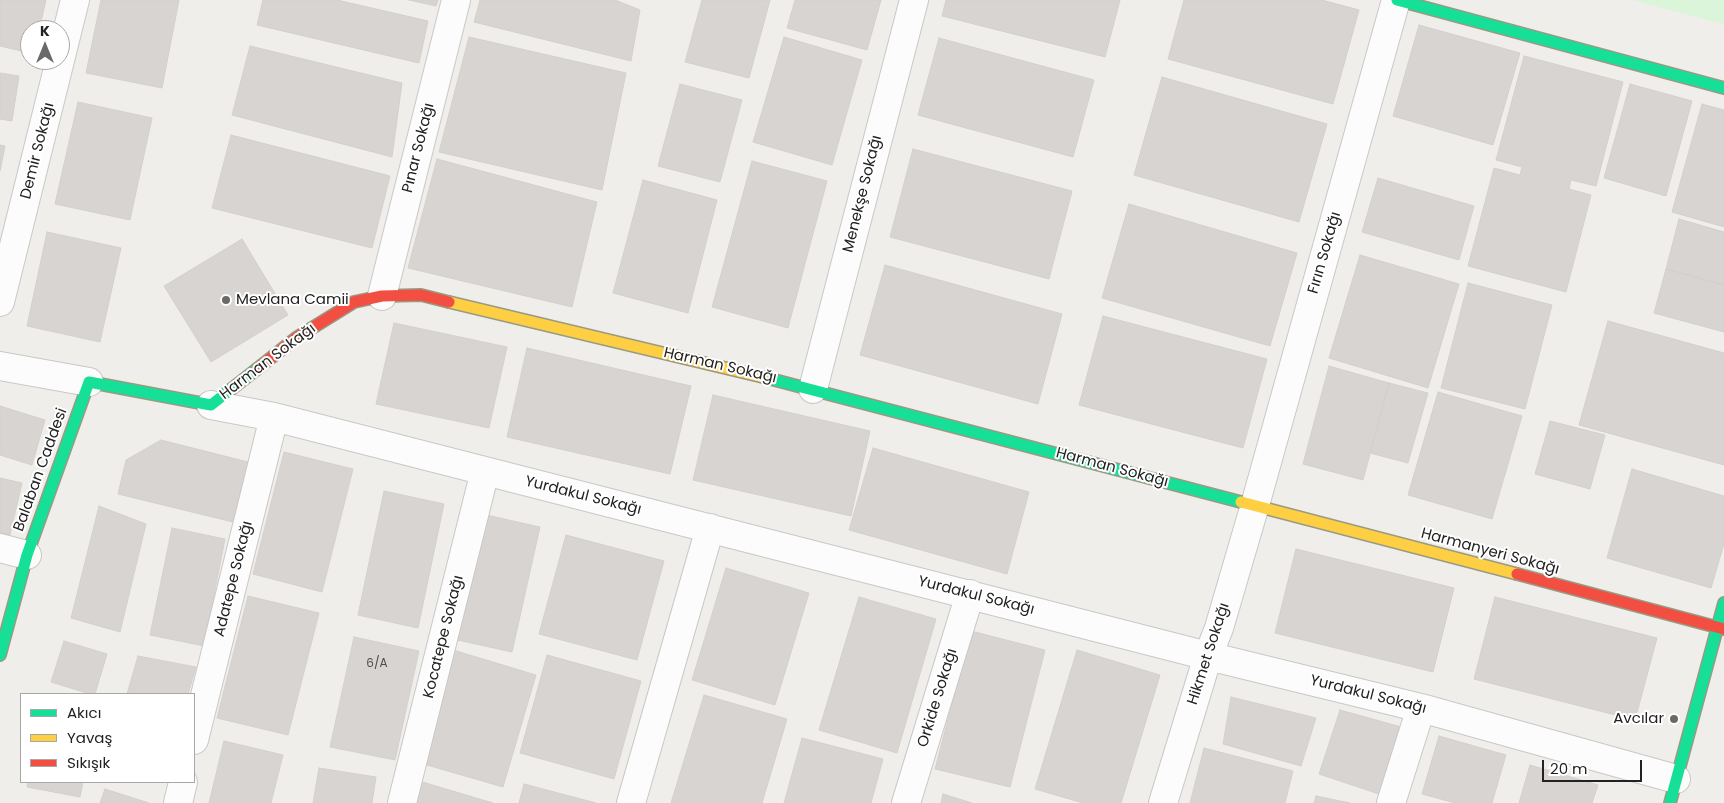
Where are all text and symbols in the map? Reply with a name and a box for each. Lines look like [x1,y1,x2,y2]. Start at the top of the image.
north arrow [20,20,70,70]
text: K [40,21,50,41]
street label: Demir Sokağı [17,101,59,201]
street label: Pınar Sokağı [399,101,439,195]
street label: Menekşe Sokağı [840,134,886,254]
street label: Fırın Sokağı [1305,210,1345,296]
place label: Mevlana Camii [236,291,349,309]
marker: Mevlana Camii [220,294,232,306]
street label: Harman Sokağı [216,320,320,404]
street label: Harman Sokağı [662,344,778,388]
street label: Balaban Caddesi [10,406,72,534]
street label: Harman Sokağı [1054,444,1170,492]
street label: Yurdakul Sokağı [523,473,643,519]
street label: Adatepe Sokağı [211,519,257,639]
street label: Harmanyeri Sokağı [1419,525,1561,579]
street label: Yurdakul Sokağı [916,573,1036,619]
street label: Kocatepe Sokağı [420,574,468,700]
street label: Hikmet Sokağı [1184,601,1234,707]
street label: Orkide Sokağı [914,646,962,750]
house number: 6/A [366,657,388,671]
street label: Yurdakul Sokağı [1308,672,1428,718]
legend [20,693,195,783]
text: Akıcı [67,702,101,723]
place label: Avcılar [1613,710,1664,728]
marker: Avcılar [1668,713,1680,725]
text: Yavaş [67,727,112,748]
scale bar [1544,750,1644,782]
text: Sıkışık [67,752,110,773]
text: 20 m [1550,758,1588,779]

